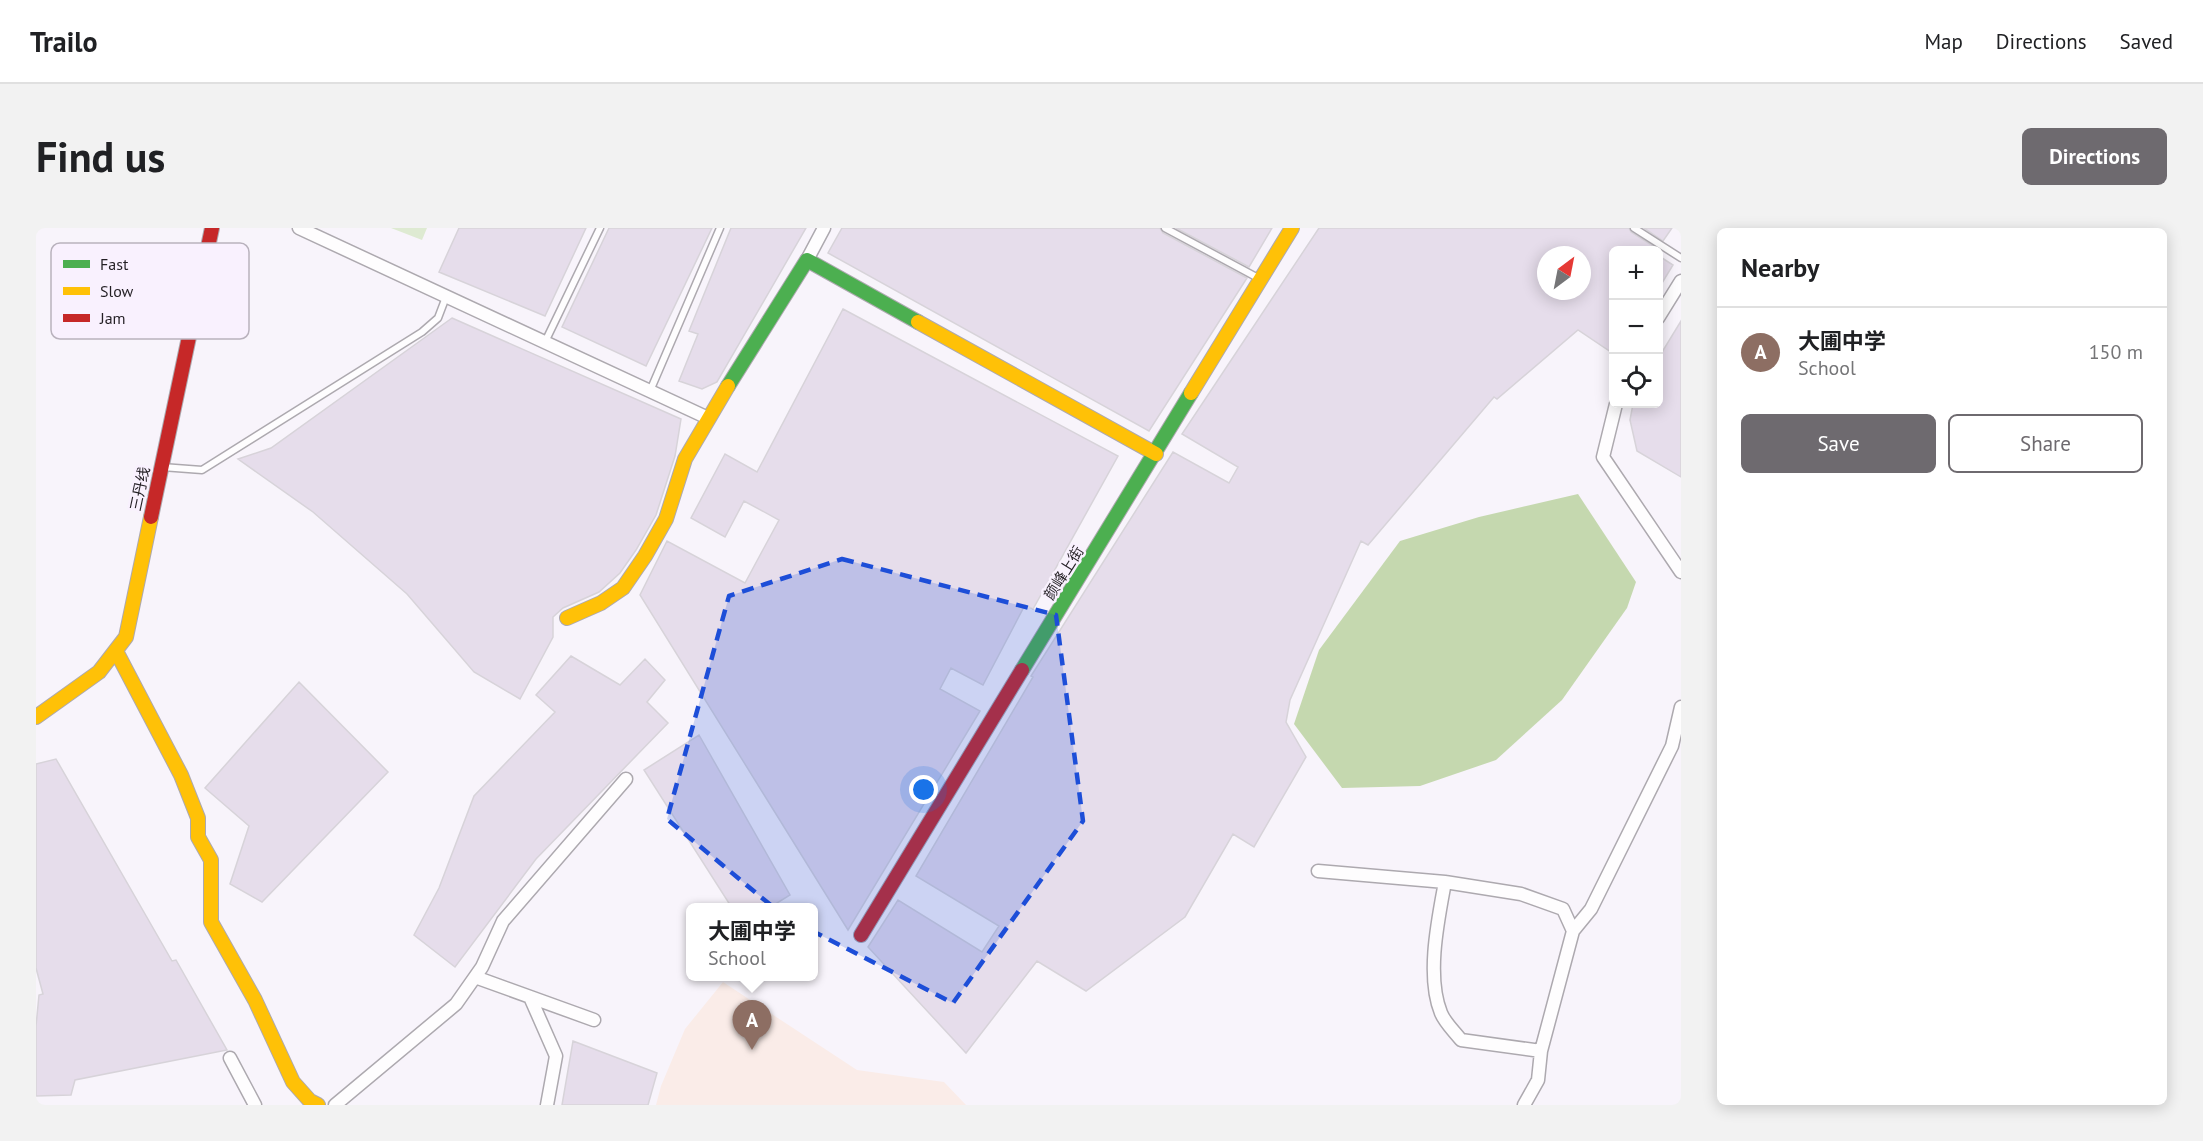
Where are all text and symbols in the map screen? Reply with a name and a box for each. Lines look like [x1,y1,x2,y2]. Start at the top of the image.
text: Trailo [30,23,97,60]
text: Map [1924,28,1963,55]
text: Directions [1996,28,2087,55]
text: Saved [2120,28,2173,55]
button: Directions [2022,128,2167,185]
text: Find us [36,129,165,184]
legend [51,243,249,339]
north arrow [1537,246,1591,300]
map controls [1609,246,1663,408]
button: + [1609,246,1663,300]
text: Nearby [1741,251,1819,284]
text: Fast [100,254,129,274]
text: Slow [100,281,134,301]
button: − [1609,300,1663,354]
text: Jam [99,308,126,328]
text: 大圃中学 [1798,327,1886,355]
text: A [1754,339,1767,365]
text: 150 m [2089,339,2143,365]
button: locate [1609,354,1663,408]
text: School [1798,355,1856,381]
button: Save [1741,414,1936,473]
button: Share [1948,414,2143,473]
street label: 三丹线 [126,465,153,513]
street label: 颜峰上街 [1040,542,1088,603]
your location [909,775,938,804]
popup [686,903,818,981]
text: 大圃中学 [708,917,796,945]
text: School [708,945,766,971]
pin: A [732,1000,772,1050]

